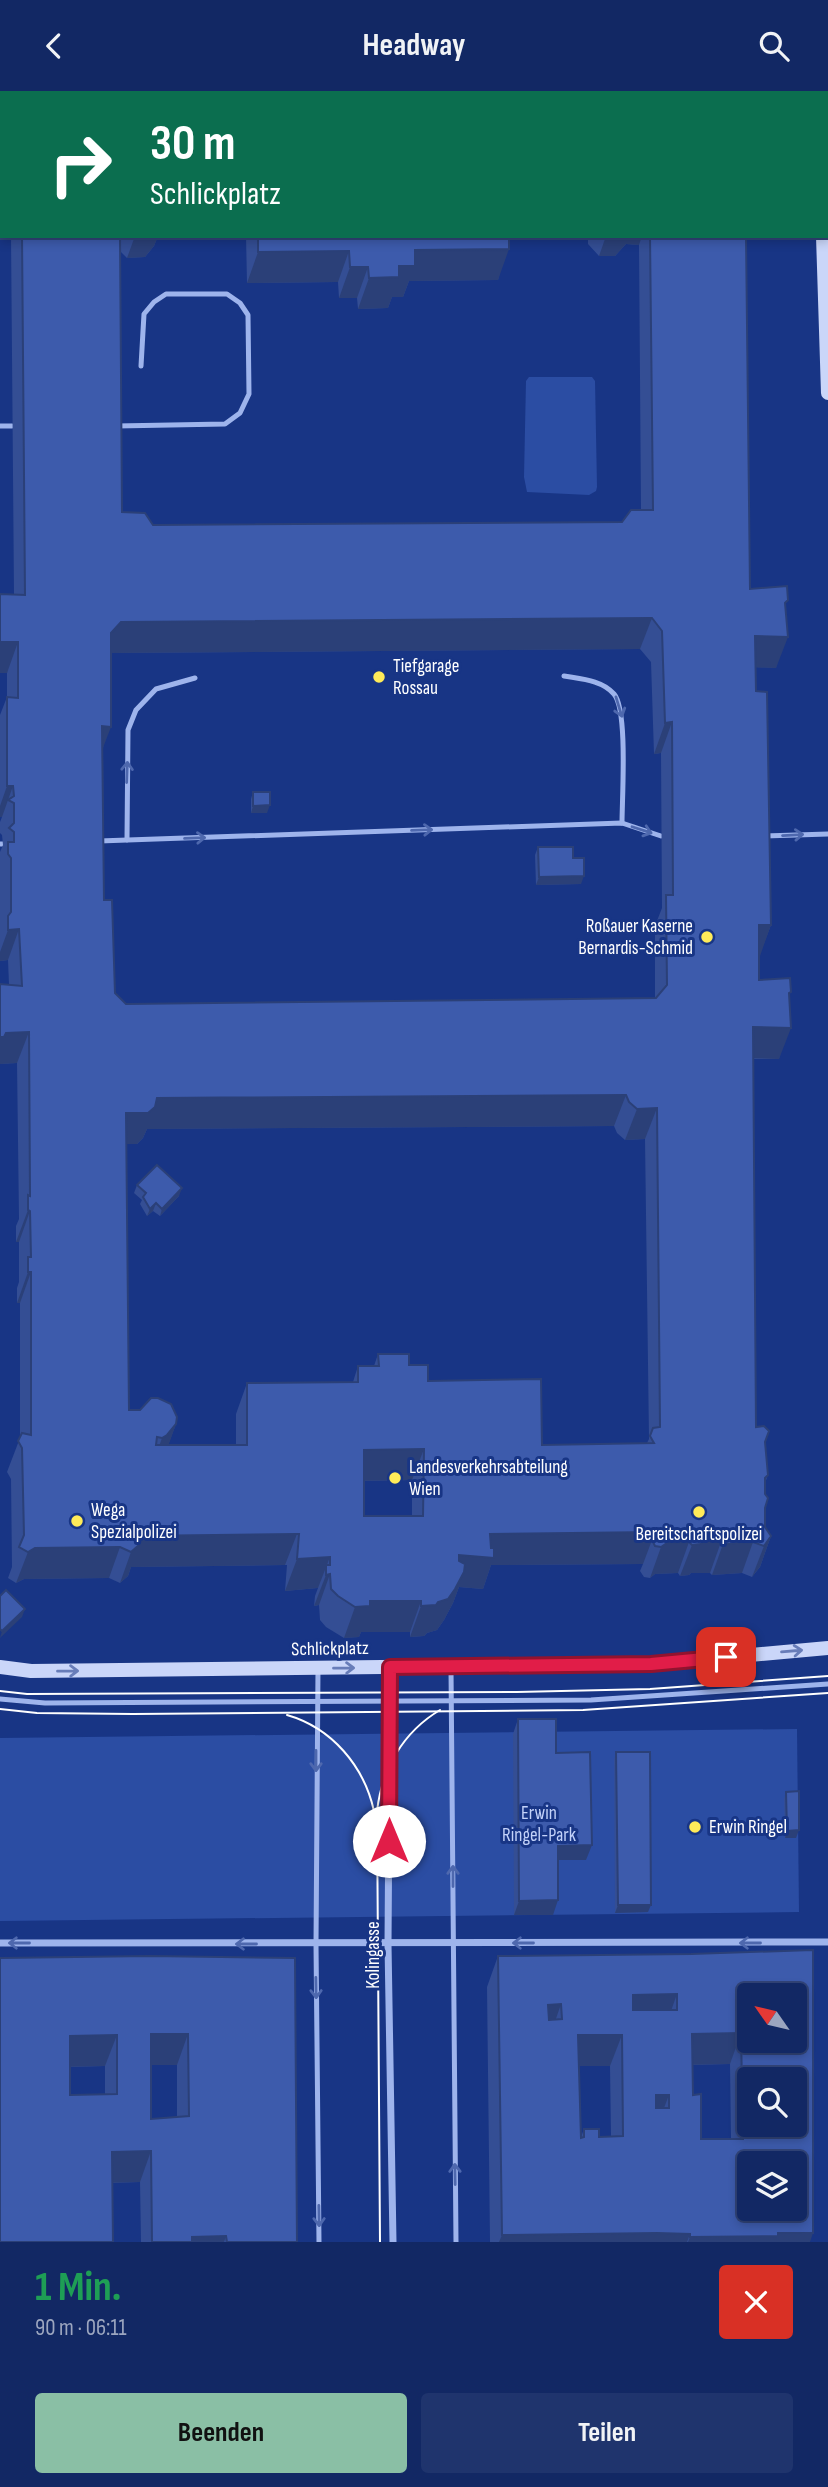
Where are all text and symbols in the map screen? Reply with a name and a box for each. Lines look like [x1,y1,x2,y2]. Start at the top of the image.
text: Headway [363,26,465,65]
icon: back [35,27,73,65]
icon: search [755,27,793,65]
text: 30 m [150,115,235,174]
icon: right [35,119,126,210]
text: Schlickplatz [150,175,281,214]
place label: Tiefgarage Rossau [393,655,459,700]
marker: Tiefgarage Rossau [371,669,387,685]
one-way arrow [613,696,626,718]
one-way arrow [120,761,133,784]
one-way arrow [410,823,433,837]
one-way arrow [630,825,652,837]
one-way arrow [781,828,803,841]
one-way arrow [183,831,206,845]
place label: Roßauer Kaserne Bernardis-Schmid [578,915,693,960]
marker: Roßauer Kaserne Bernardis-Schmid [699,929,715,945]
place label: Landesverkehrsabteilung Wien [409,1456,568,1501]
marker: Landesverkehrsabteilung Wien [387,1470,403,1486]
place label: Wega Spezialpolizei [91,1499,177,1544]
marker: Bereitschaftspolizei [691,1504,707,1520]
marker: Wega Spezialpolizei [69,1513,85,1529]
place label: Bereitschaftspolizei [636,1523,762,1546]
pin [696,1627,756,1687]
street label: Schlickplatz [291,1637,369,1661]
icon: arrive [707,1638,745,1676]
one-way arrow [780,1644,803,1657]
one-way arrow [333,1661,356,1674]
one-way arrow [56,1664,79,1678]
one-way arrow [309,1749,323,1772]
park label: Erwin Ringel-Park [502,1802,577,1847]
position arrow [352,1804,426,1878]
place label: Erwin Ringel [709,1816,787,1839]
marker: Erwin Ringel [687,1819,703,1835]
one-way arrow [446,1864,460,1887]
street label: Kolingasse [362,1921,385,1989]
one-way arrow [8,1936,31,1950]
one-way arrow [739,1936,762,1950]
one-way arrow [235,1937,258,1951]
one-way arrow [512,1937,535,1950]
one-way arrow [310,1976,323,1999]
north arrow [737,1983,807,2053]
map controls [737,1983,807,2221]
button: search [737,2067,807,2137]
button: layers [737,2151,807,2221]
one-way arrow [448,2163,462,2186]
one-way arrow [312,2204,325,2227]
text: 1 Min. [35,2262,121,2313]
button: close [719,2265,793,2339]
text: 90 m · 06:11 [35,2314,127,2342]
button: Beenden [35,2393,407,2473]
button: Teilen [421,2393,793,2473]

